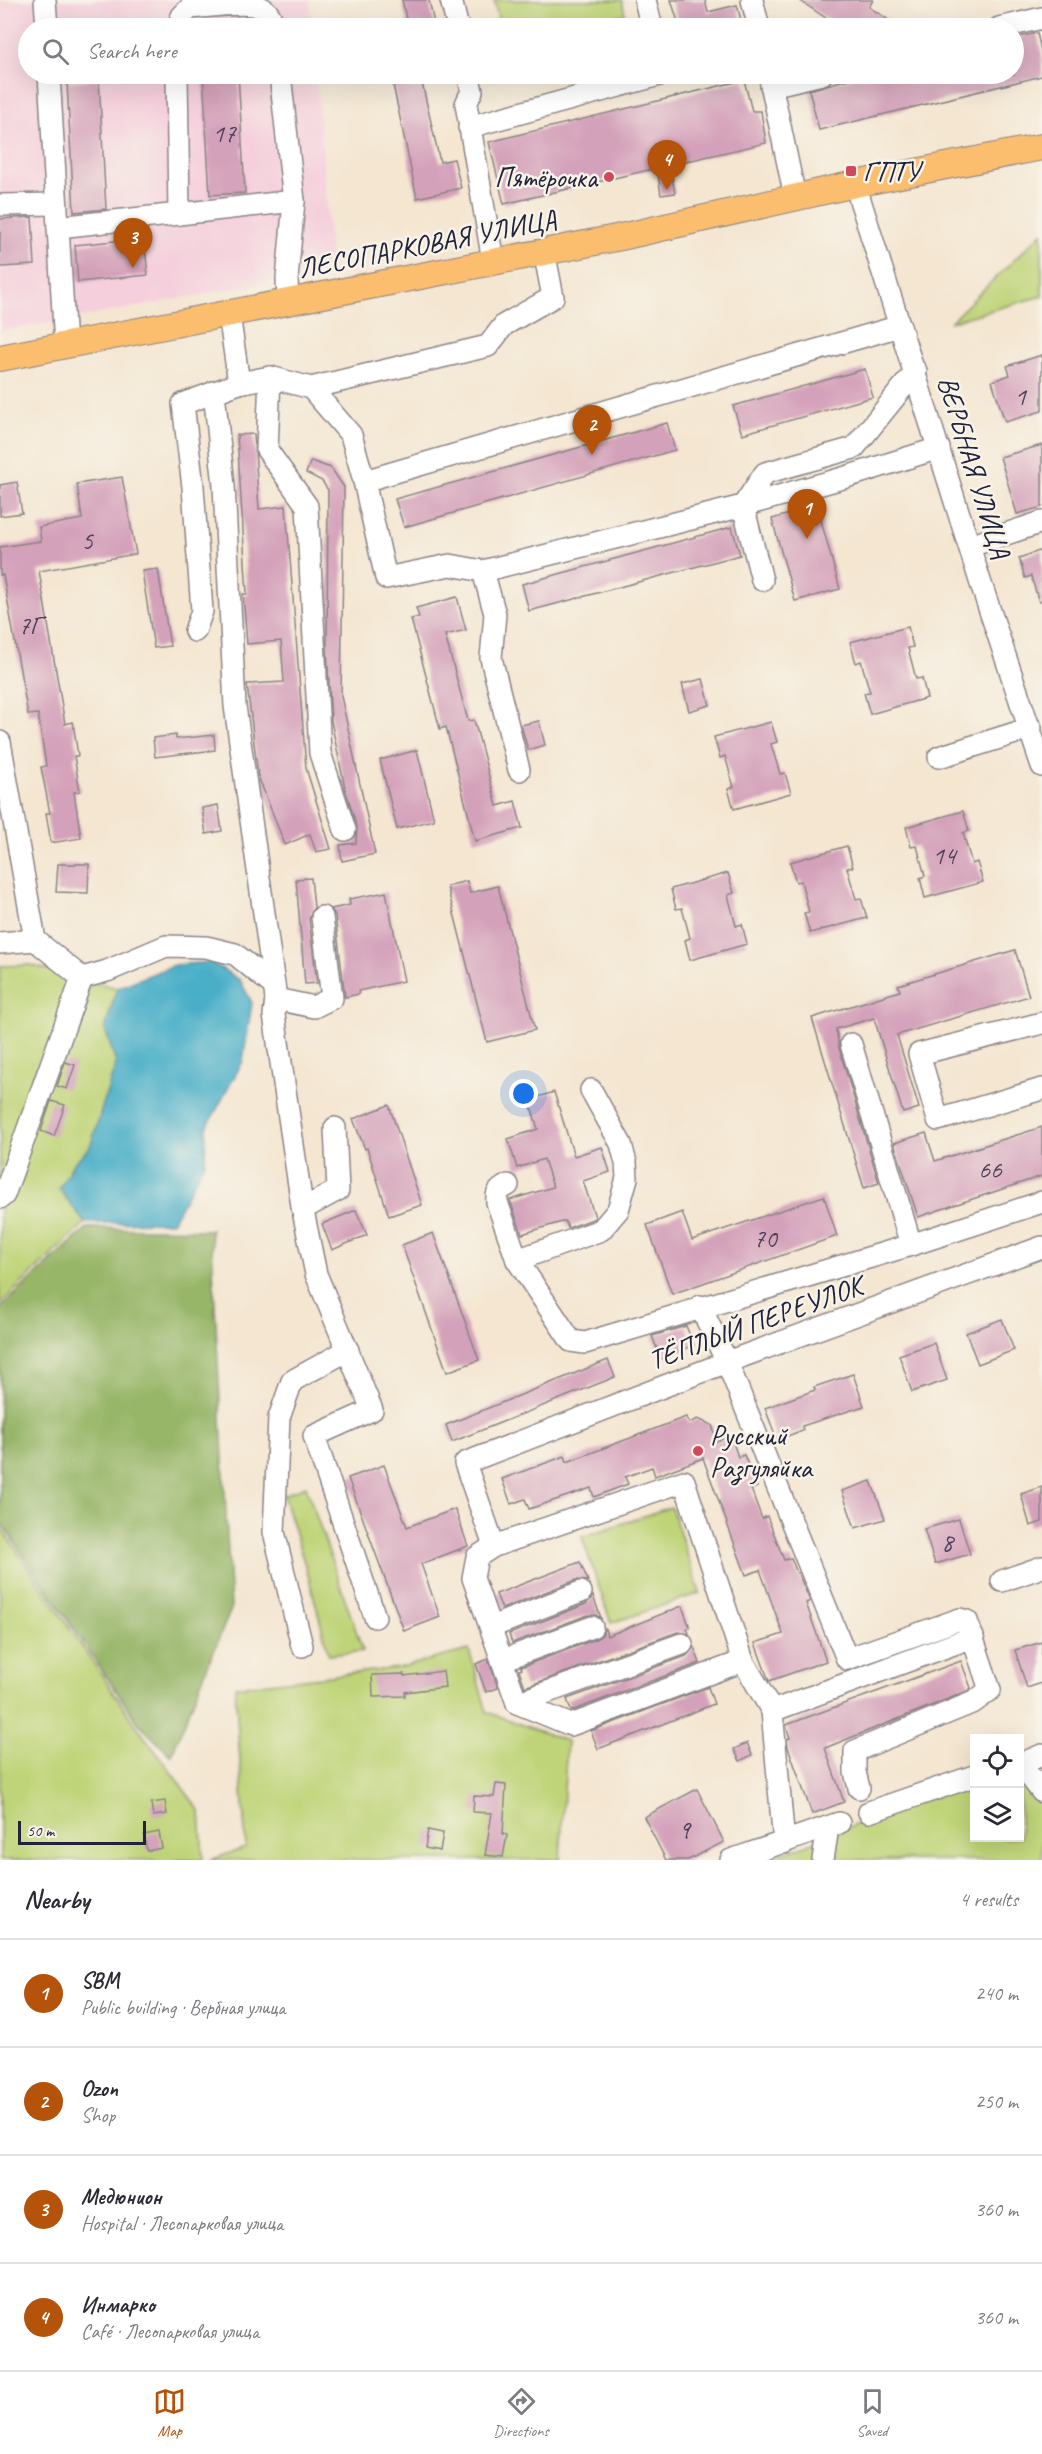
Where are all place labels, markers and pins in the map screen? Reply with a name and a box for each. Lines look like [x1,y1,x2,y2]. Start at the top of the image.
pin: 4 [648,140,686,190]
place label: ГПТУ [863,154,925,189]
place label: Пятёрочка [494,160,599,195]
marker: ГПТУ [844,164,858,178]
marker: Пятёрочка [602,170,616,184]
pin: 3 [114,218,152,268]
pin: 2 [572,406,612,455]
pin: 1 [788,490,826,539]
place label: Русский Разгуляйка [710,1418,814,1486]
marker: Русский Разгуляйка [691,1444,705,1458]

